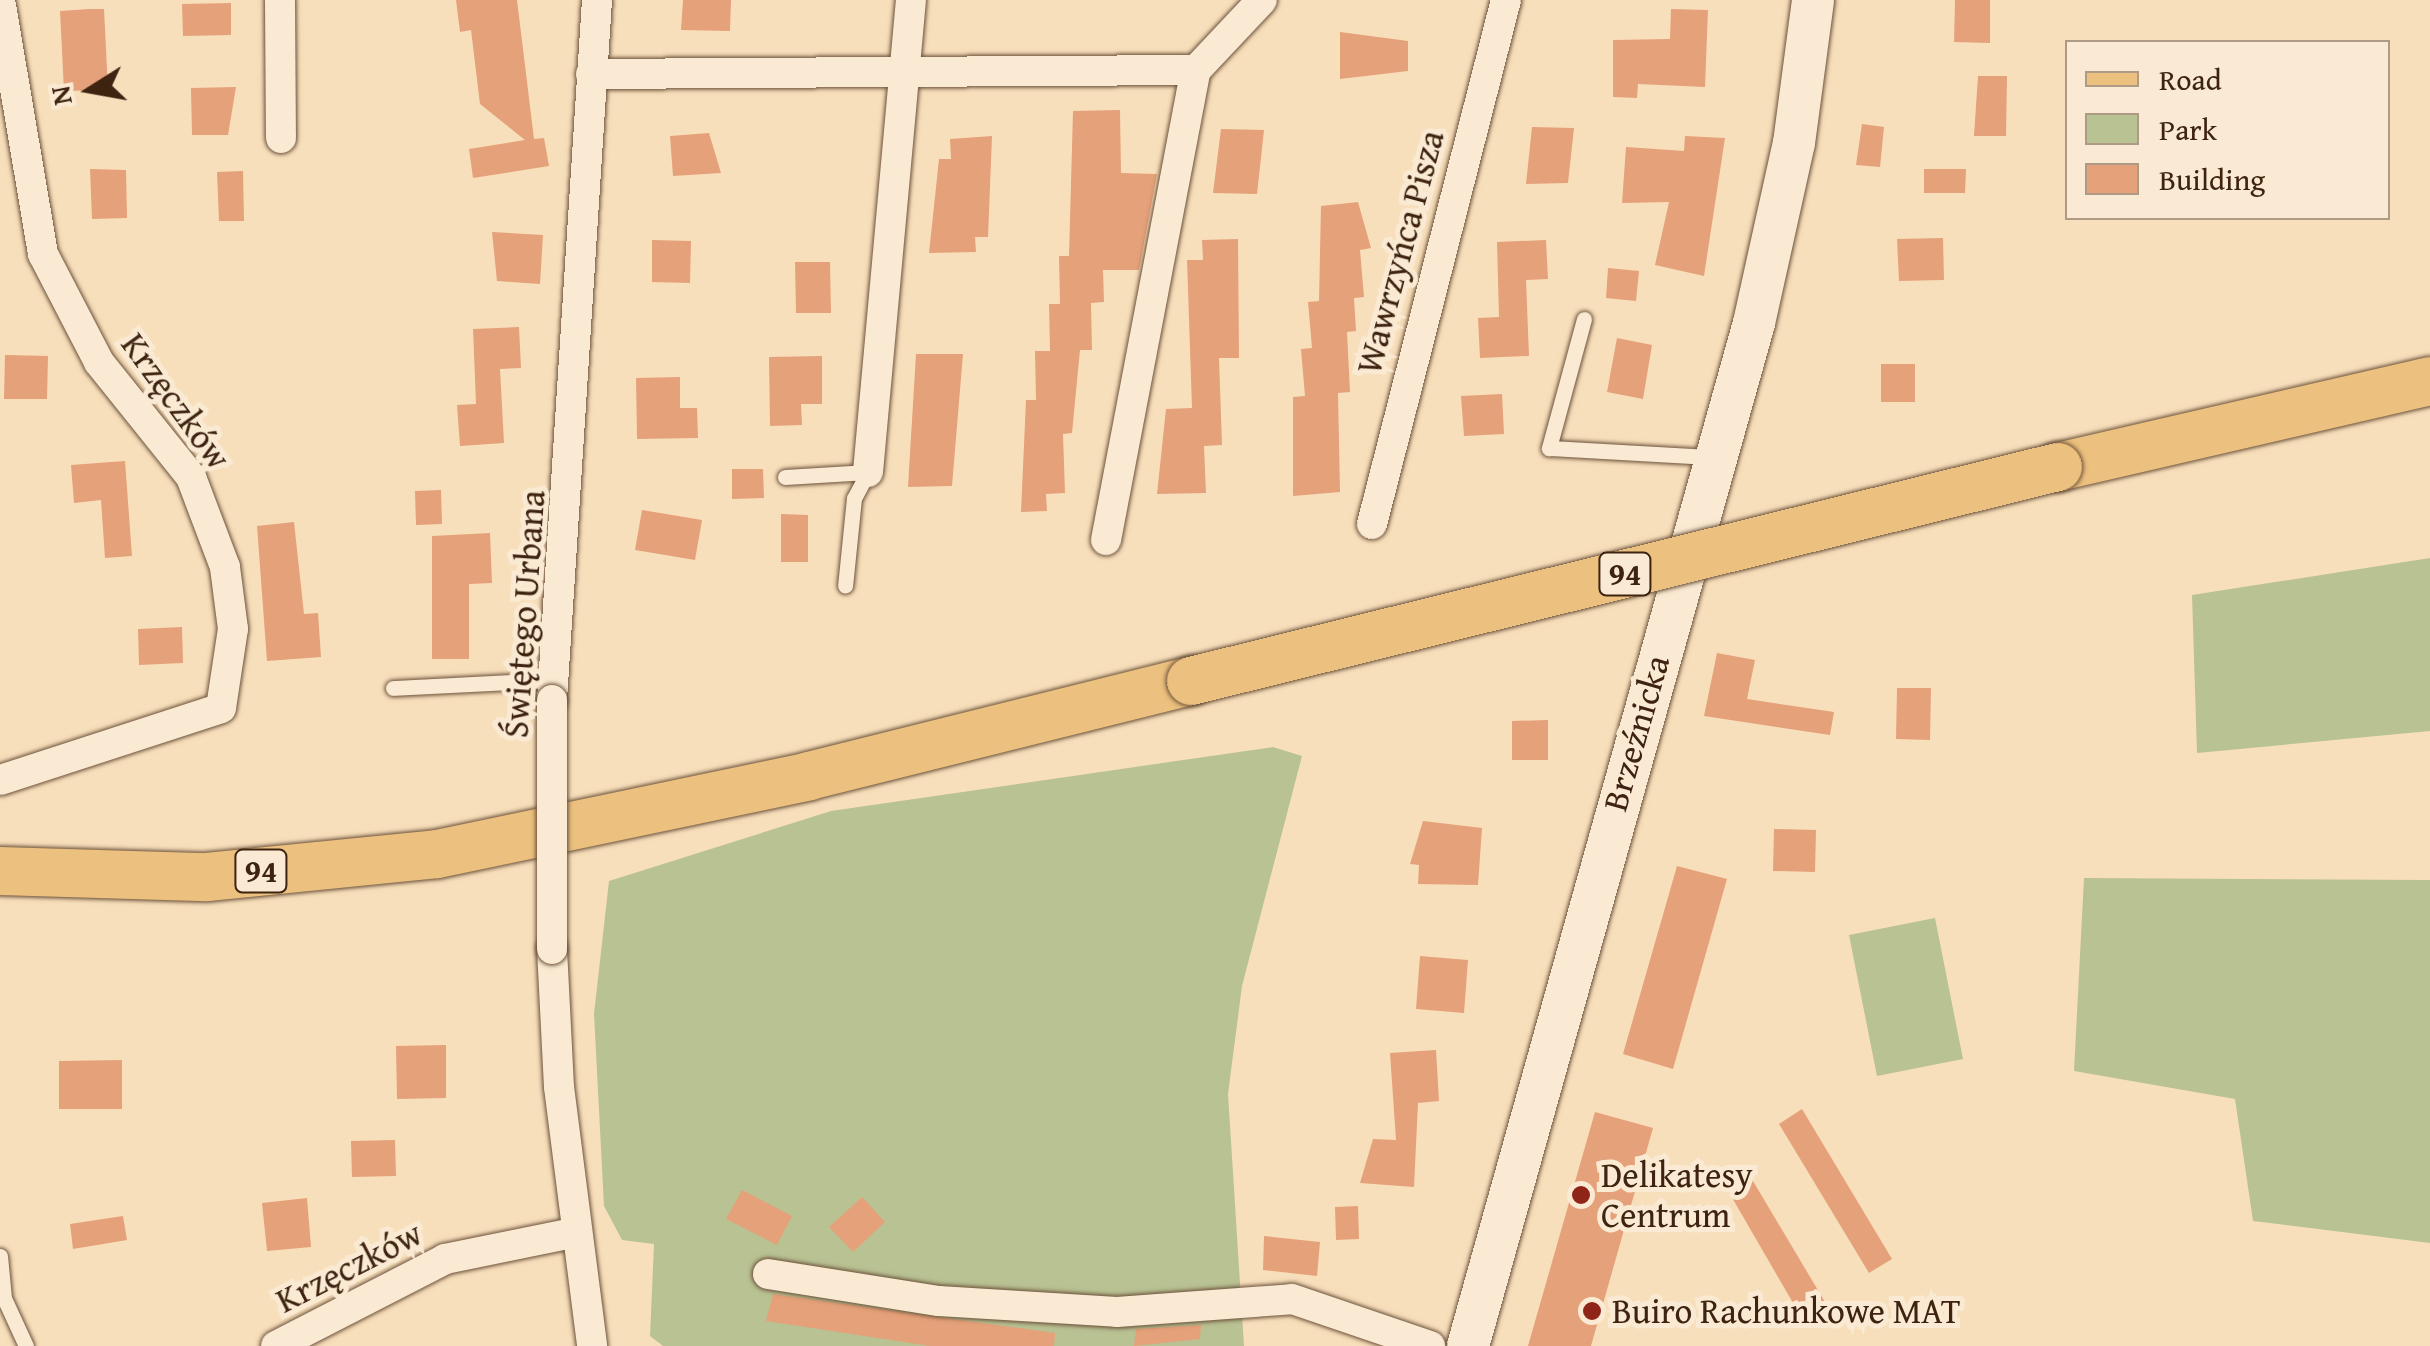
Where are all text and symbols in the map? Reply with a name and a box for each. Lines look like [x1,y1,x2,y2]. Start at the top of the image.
north arrow [40,40,140,140]
legend [2065,40,2390,220]
text: Road [2159,57,2222,101]
text: N [38,83,82,109]
text: Park [2159,107,2217,151]
street label: Wawrzyńca Pisza [1347,126,1453,378]
text: Building [2159,157,2265,201]
street label: Krzęczków [113,325,239,477]
street label: Świętego Urbana [494,489,554,739]
road number: 94 [1598,547,1652,601]
street label: Brzeźnicka [1594,650,1678,816]
road number: 94 [234,844,288,898]
place label: Delikatesy Centrum [1601,1154,1753,1236]
marker: Delikatesy Centrum [1570,1184,1592,1206]
street label: Krzęczków [269,1212,429,1322]
place label: Buiro Rachunkowe MAT [1612,1290,1960,1332]
marker: Buiro Rachunkowe MAT [1581,1300,1603,1322]

